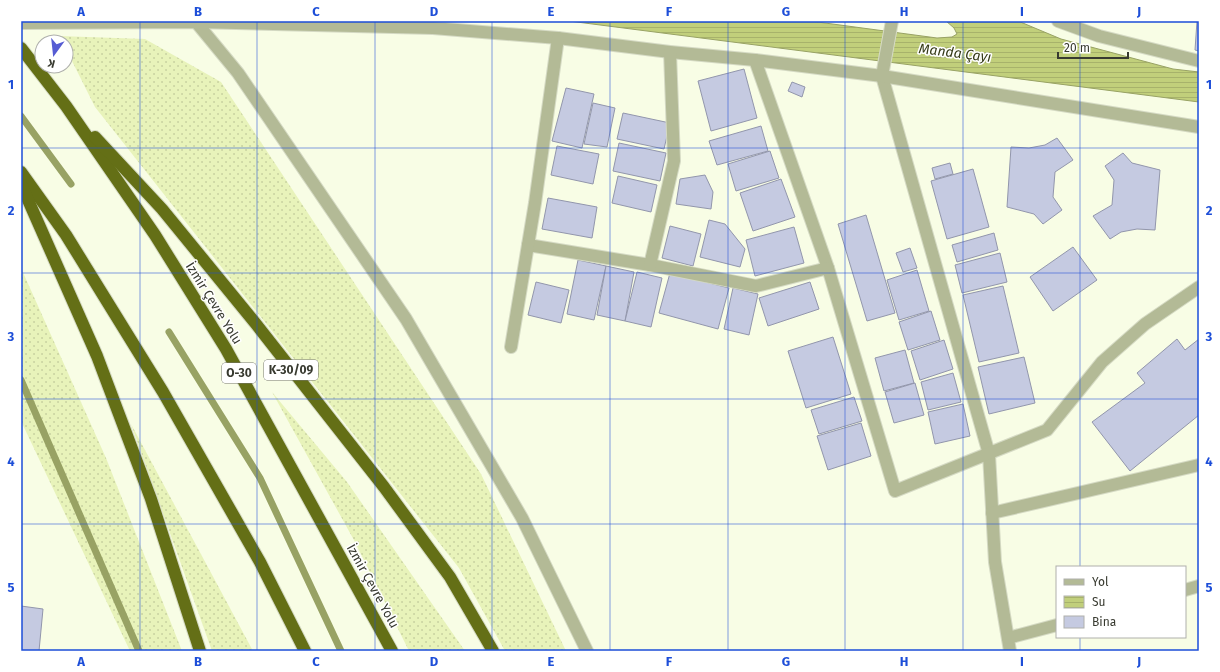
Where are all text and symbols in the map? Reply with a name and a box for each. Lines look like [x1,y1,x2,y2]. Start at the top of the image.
text: A [76,4,85,19]
text: B [194,4,202,19]
text: C [312,4,320,19]
text: D [430,4,439,19]
text: E [548,4,555,19]
text: F [666,4,673,19]
text: G [782,4,790,19]
text: H [900,4,908,19]
text: I [1020,4,1024,19]
text: J [1136,4,1141,19]
north arrow [34,34,74,74]
scale bar [1058,34,1128,60]
water label: Manda Çayı [918,40,992,66]
text: 20 m [1064,41,1090,55]
text: K [45,56,57,70]
text: 1 [8,77,14,92]
text: 1 [1206,77,1212,92]
text: 2 [8,203,15,218]
text: 2 [1206,203,1213,218]
street label: İzmir Çevre Yolu [183,259,245,347]
text: 3 [7,329,15,344]
text: 3 [1205,329,1213,344]
road number: K-30/09 [264,360,318,380]
road number: O-30 [222,363,256,383]
text: 4 [7,454,15,469]
text: 4 [1205,454,1213,469]
street label: İzmir Çevre Yolu [344,541,402,631]
legend [1056,566,1186,638]
text: Yol [1092,575,1109,589]
text: 5 [8,580,15,595]
text: 5 [1206,580,1213,595]
text: Su [1092,595,1106,609]
text: Bina [1092,615,1116,629]
text: A [76,654,85,669]
text: B [194,654,202,669]
text: C [312,654,320,669]
text: D [430,654,439,669]
text: E [548,654,555,669]
text: F [666,654,673,669]
text: G [782,654,790,669]
text: H [900,654,908,669]
text: I [1020,654,1024,669]
text: J [1136,654,1141,669]

